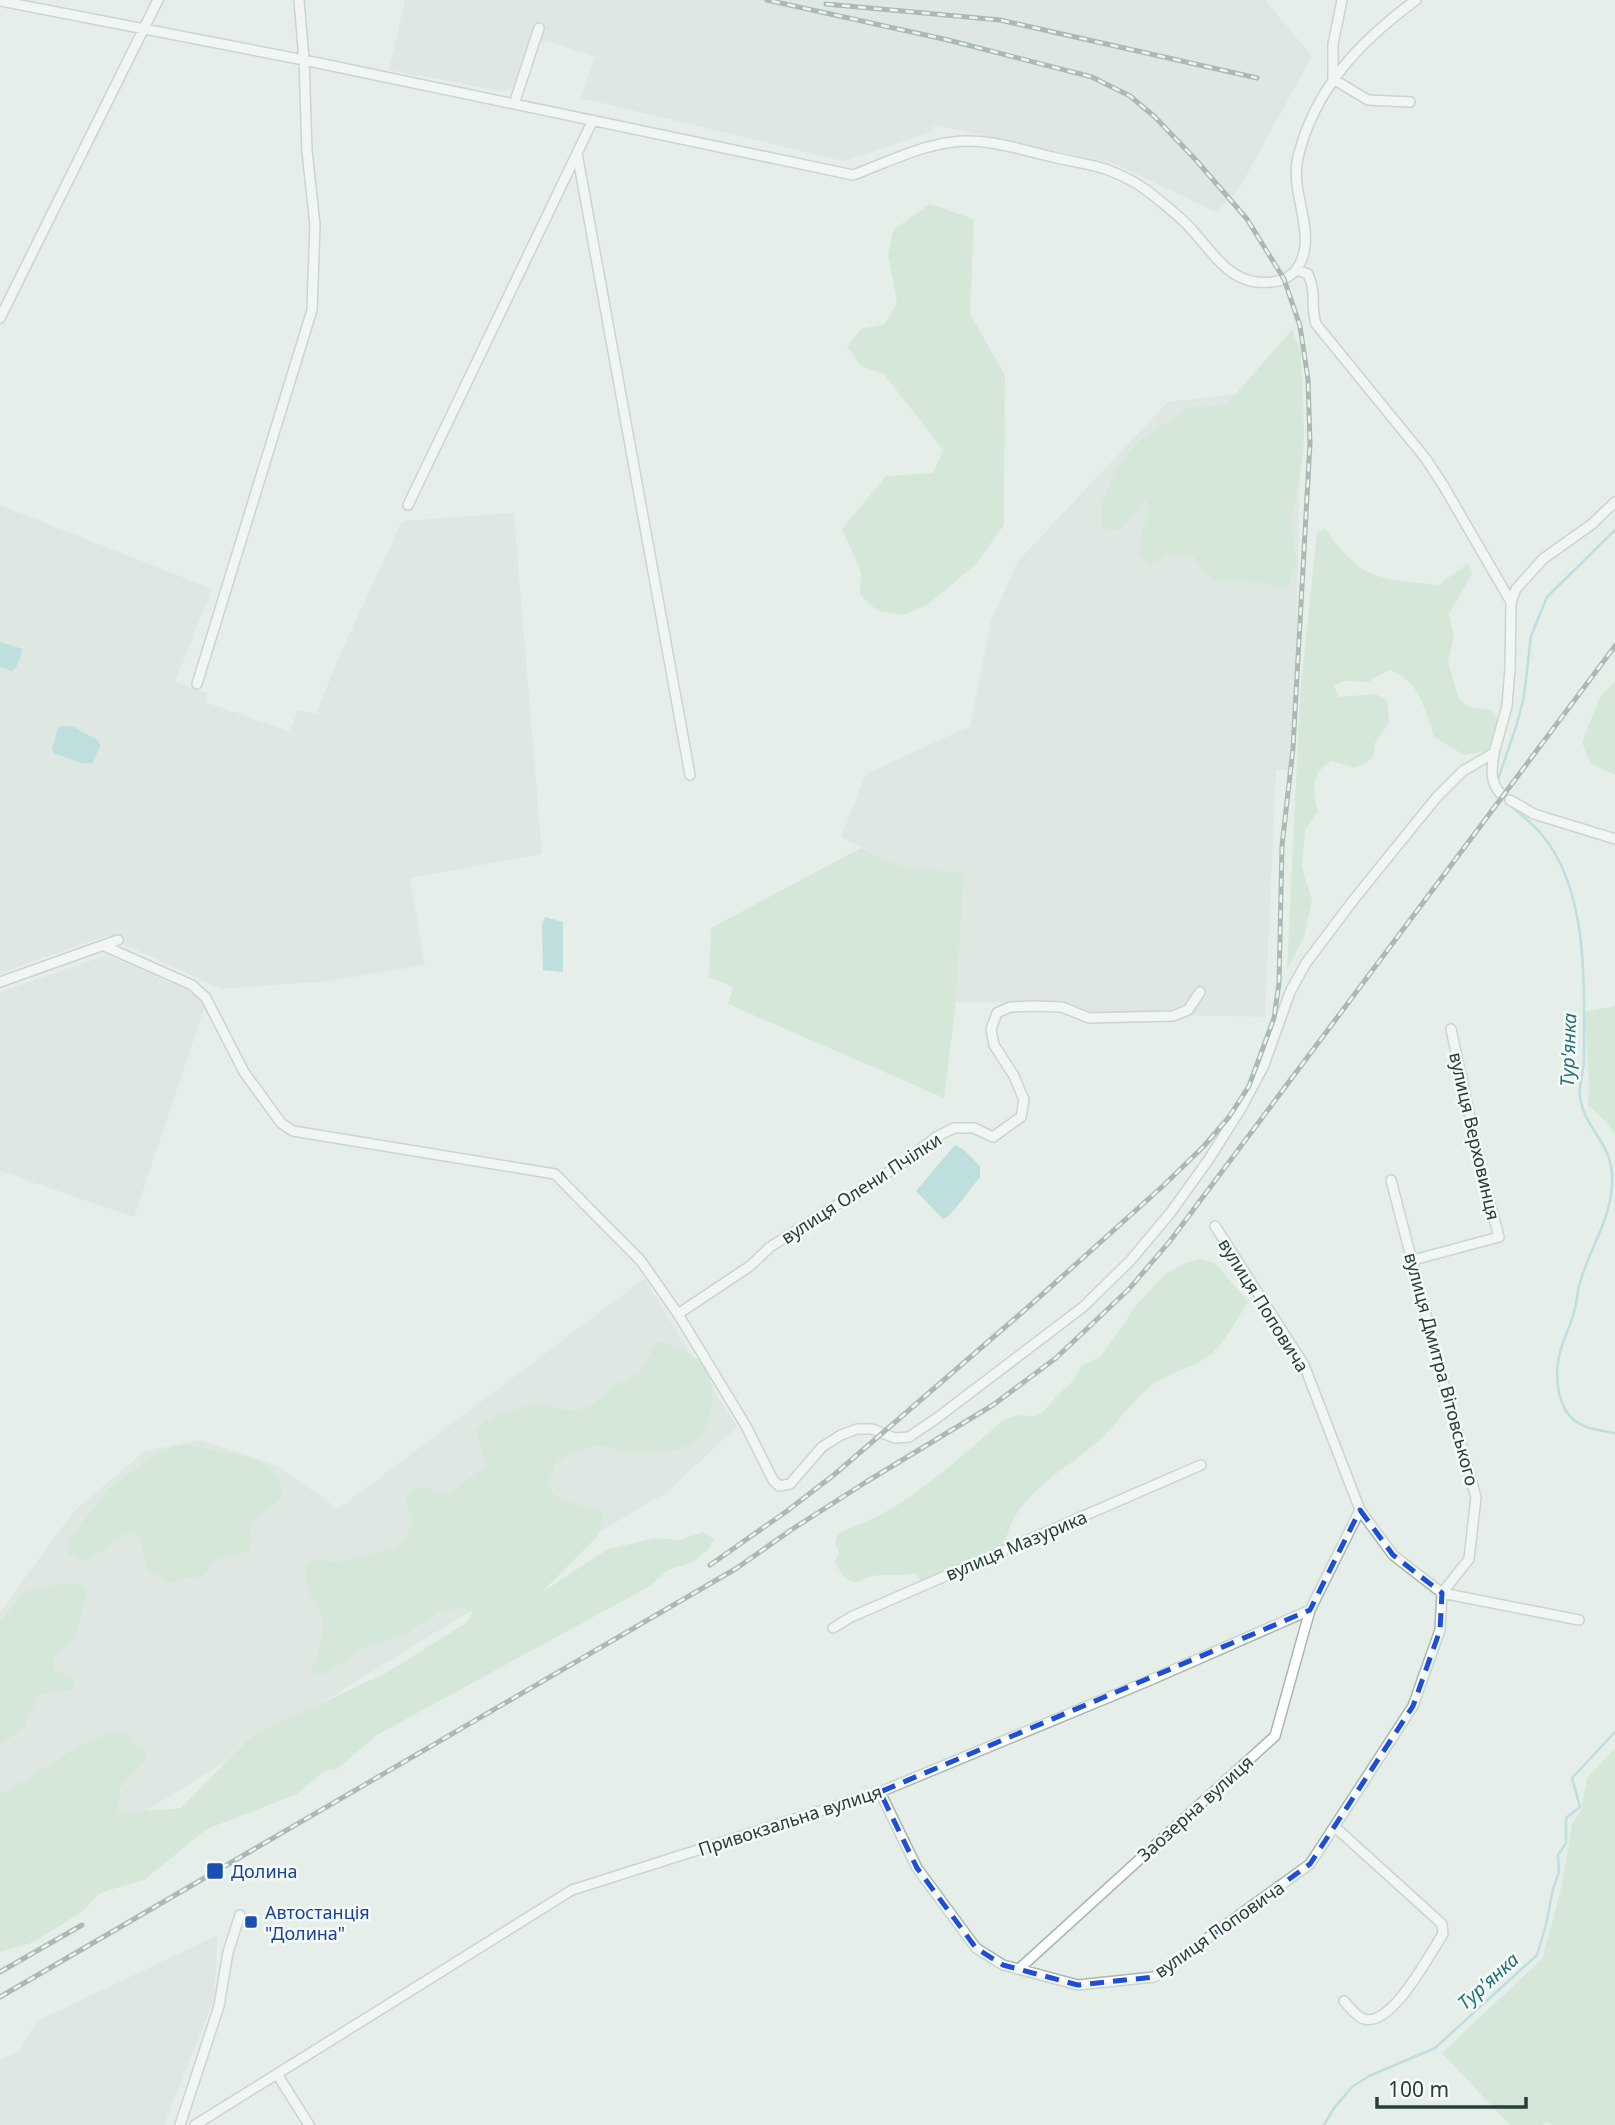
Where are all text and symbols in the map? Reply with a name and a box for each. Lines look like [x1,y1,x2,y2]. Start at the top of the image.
water label: Тур'янка [1554,1012,1582,1088]
street label: вулиця Верховинця [1444,1050,1506,1222]
street label: вулиця Олени Пчілки [776,1127,946,1249]
street label: вулиця Поповича [1213,1234,1315,1376]
street label: вулиця Дмитра Вітовського [1399,1250,1485,1488]
street label: вулиця Мазурика [942,1504,1090,1586]
street label: Заозерна вулиця [1132,1750,1258,1866]
street label: Привокзальна вулиця [695,1779,885,1861]
place label: Долина [231,1859,298,1883]
marker: Долина [205,1861,225,1881]
street label: вулиця Поповича [1149,1875,1289,1983]
place label: Автостанція "Долина" [265,1900,370,1945]
marker: Автостанція "Долина" [243,1914,259,1930]
water label: Тур'янка [1452,1946,1524,2015]
scale bar [1377,2066,1526,2110]
text: 100 m [1388,2075,1449,2103]

